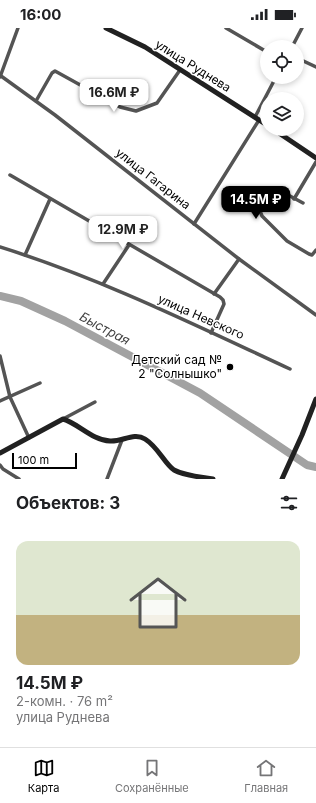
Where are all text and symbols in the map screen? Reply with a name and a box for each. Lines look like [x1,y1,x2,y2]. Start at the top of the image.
text: 16:00 [20,5,61,24]
street label: улица Руднева [153,36,234,95]
map controls [260,40,304,136]
button: locate [260,40,304,84]
pin: 16.6M ₽ [77,79,151,113]
text: 16.6M ₽ [89,84,139,100]
button: layers [260,92,304,136]
street label: улица Гагарина [113,145,194,212]
pin: 14.5M ₽ [219,186,293,220]
text: 14.5M ₽ [230,191,282,207]
pin: 12.9M ₽ [86,216,160,250]
text: 12.9M ₽ [97,221,149,237]
street label: улица Невского [156,291,247,342]
water label: Быстрая [77,308,133,348]
place label: Детский сад № 2 "Солнышко" [131,352,222,381]
marker: Детский сад № 2 "Солнышко" [225,362,235,372]
scale bar [12,451,77,470]
text: 100 m [18,453,49,467]
icon: filters [278,492,300,514]
text: Объектов: 3 [16,493,120,513]
icon: home [122,567,194,639]
text: 14.5M ₽ [16,673,83,693]
text: 2-комн. · 76 m² [16,693,113,709]
text: улица Руднева [16,709,110,725]
tab: Карта [28,757,59,795]
tab: Сохранённые [115,757,189,795]
tab: Главная [244,757,288,795]

